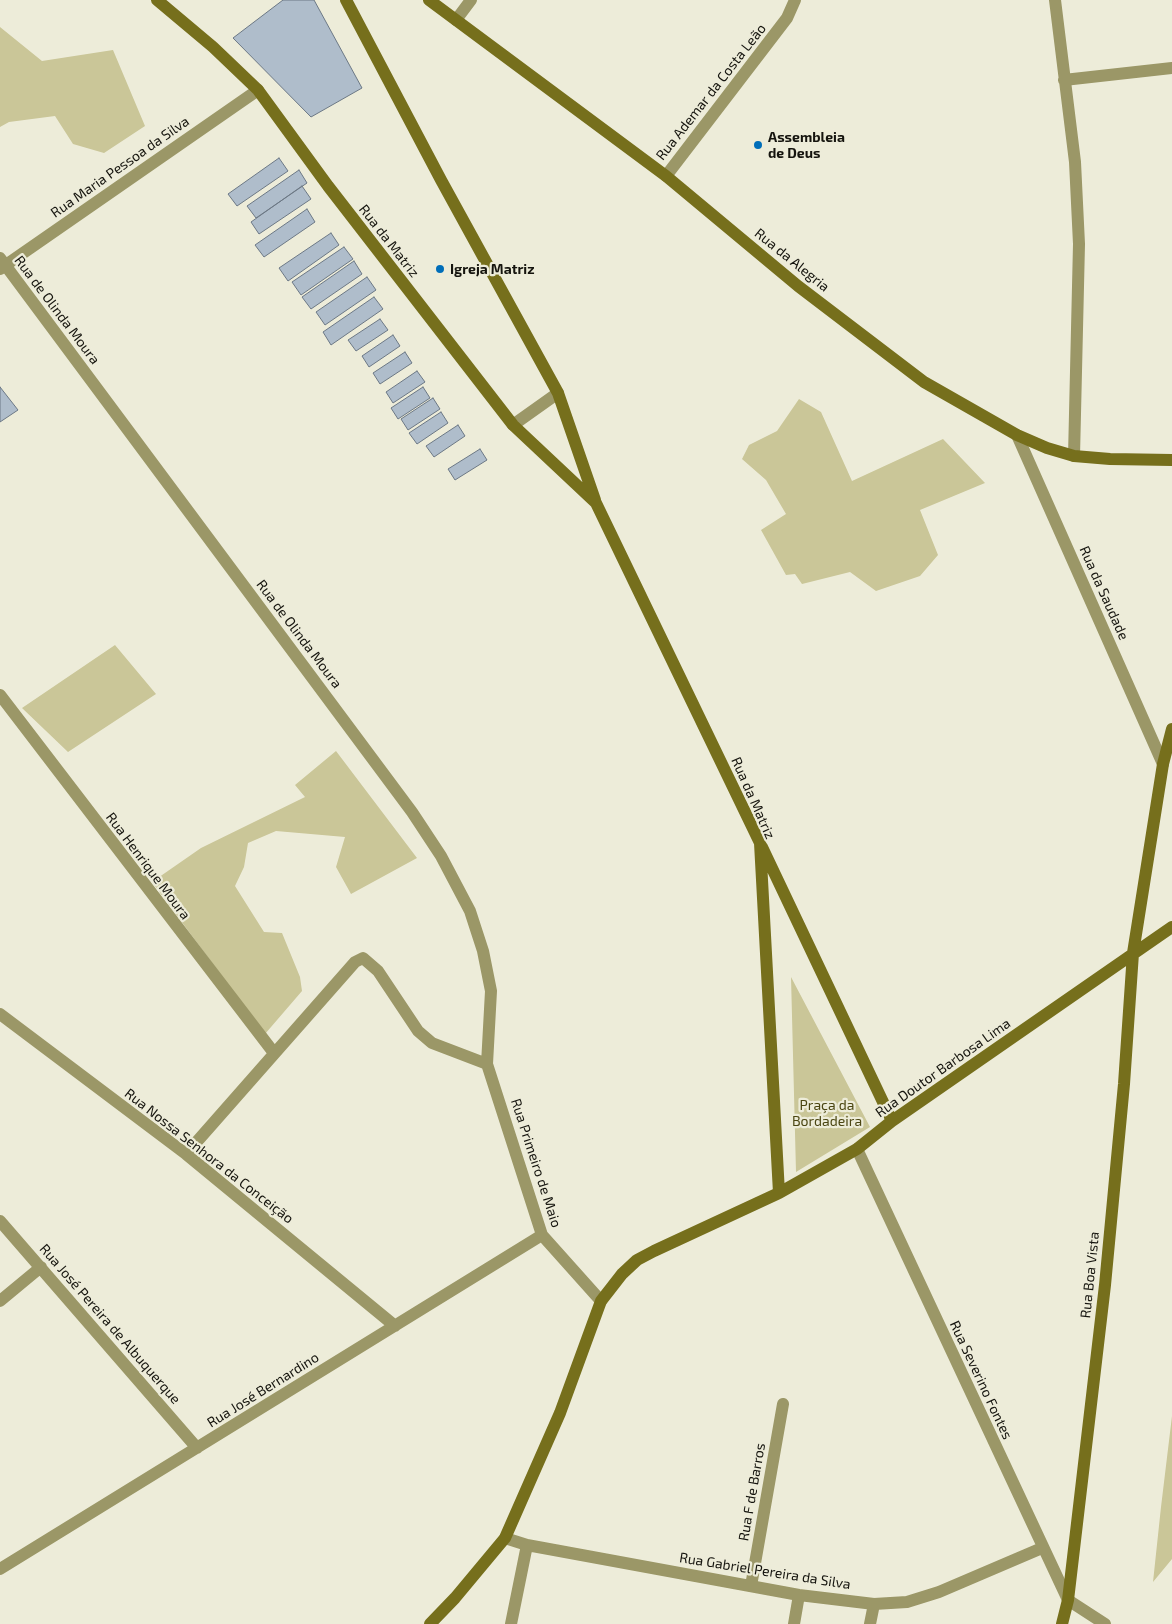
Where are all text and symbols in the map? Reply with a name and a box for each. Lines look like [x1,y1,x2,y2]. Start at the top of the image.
street label: Rua Ademar da Costa Leão [652,20,770,164]
street label: Rua Maria Pessoa da Silva [48,113,192,221]
place label: Assembleia de Deus [768,129,845,162]
marker: Assembleia de Deus [752,139,764,151]
street label: Rua da Matriz [355,201,423,281]
street label: Rua da Alegria [751,225,833,295]
street label: Rua de Olinda Moura [11,252,103,368]
place label: Igreja Matriz [450,261,535,277]
marker: Igreja Matriz [434,263,446,275]
street label: Rua da Saudade [1076,543,1132,643]
street label: Rua de Olinda Moura [253,576,345,692]
street label: Rua da Matriz [727,754,779,842]
street label: Rua Henrique Moura [102,809,194,923]
street label: Rua Doutor Barbosa Lima [872,1015,1014,1121]
street label: Rua Nossa Senhora da Conceição [121,1085,297,1227]
street label: Rua Primeiro de Maio [507,1096,565,1230]
park label: Praça da Bordadeira [792,1097,862,1130]
street label: Rua Boa Vista [1077,1231,1103,1319]
street label: Rua José Pereira de Albuquerque [36,1241,184,1407]
street label: Rua Severino Fontes [946,1318,1016,1442]
street label: Rua José Bernardino [204,1349,322,1431]
street label: Rua F de Barros [735,1442,769,1542]
street label: Rua Gabriel Pereira da Silva [678,1549,852,1593]

